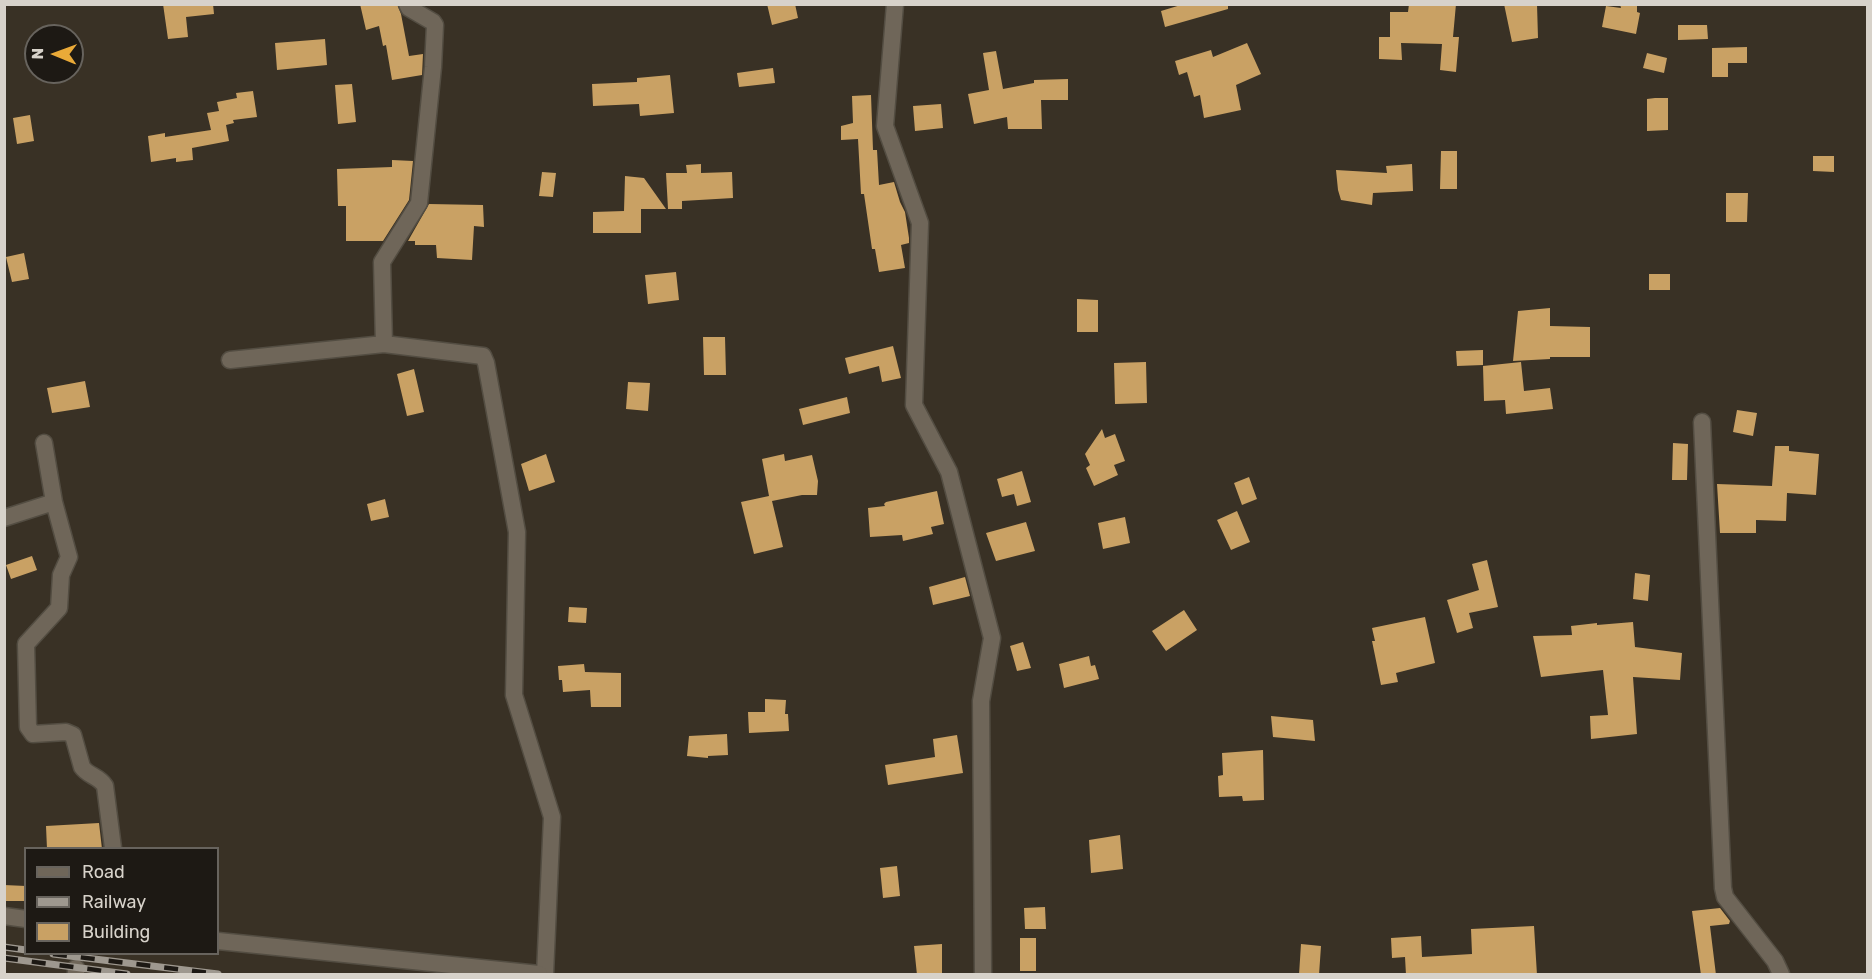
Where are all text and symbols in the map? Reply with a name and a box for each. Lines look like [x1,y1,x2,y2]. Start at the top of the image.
north arrow [24,24,84,84]
text: N [28,48,47,60]
legend [24,847,219,955]
text: Road [82,861,125,883]
text: Railway [82,891,146,913]
text: Building [82,921,150,943]

